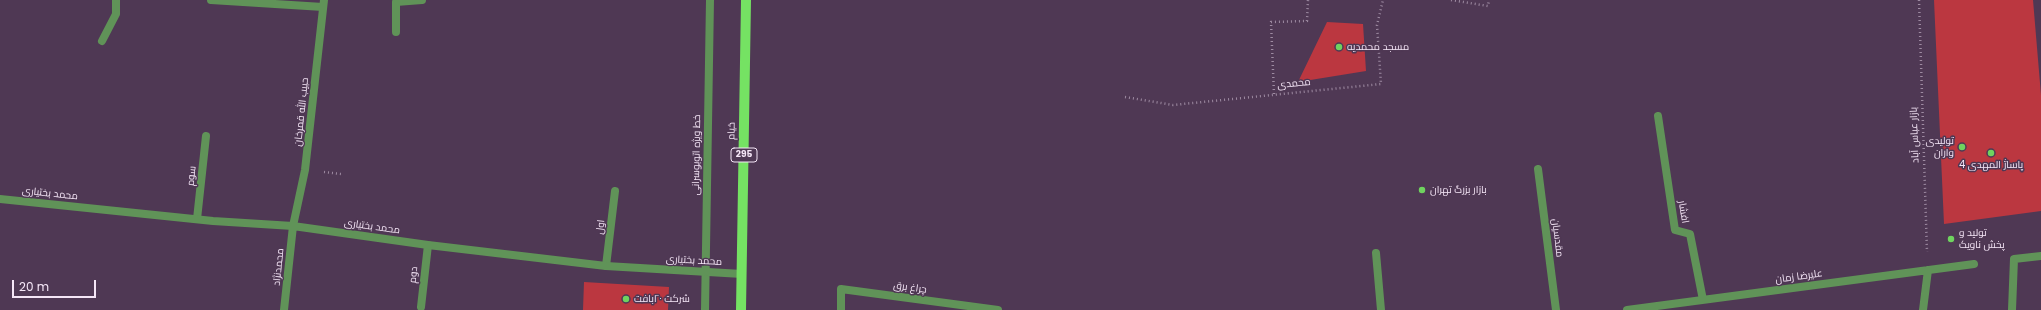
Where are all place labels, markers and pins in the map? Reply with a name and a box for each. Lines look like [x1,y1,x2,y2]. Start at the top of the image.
place label: مسجد محمدیه [1347,41,1409,53]
marker: مسجد محمدیه [1334,42,1344,52]
place label: تولیدی واران [1926,135,1954,158]
marker: تولیدی واران [1957,142,1967,152]
marker: پاساژ المهدی 4 [1986,148,1996,158]
place label: پاساژ المهدی 4 [1959,159,2023,171]
place label: بازار بزرگ تهران [1430,184,1487,196]
marker: بازار بزرگ تهران [1417,185,1427,195]
place label: تولید و پخش ناویک [1959,227,2005,250]
marker: تولید و پخش ناویک [1946,234,1956,244]
place label: شرکت ۲۰بافت [634,293,690,305]
marker: شرکت ۲۰بافت [621,294,631,304]

